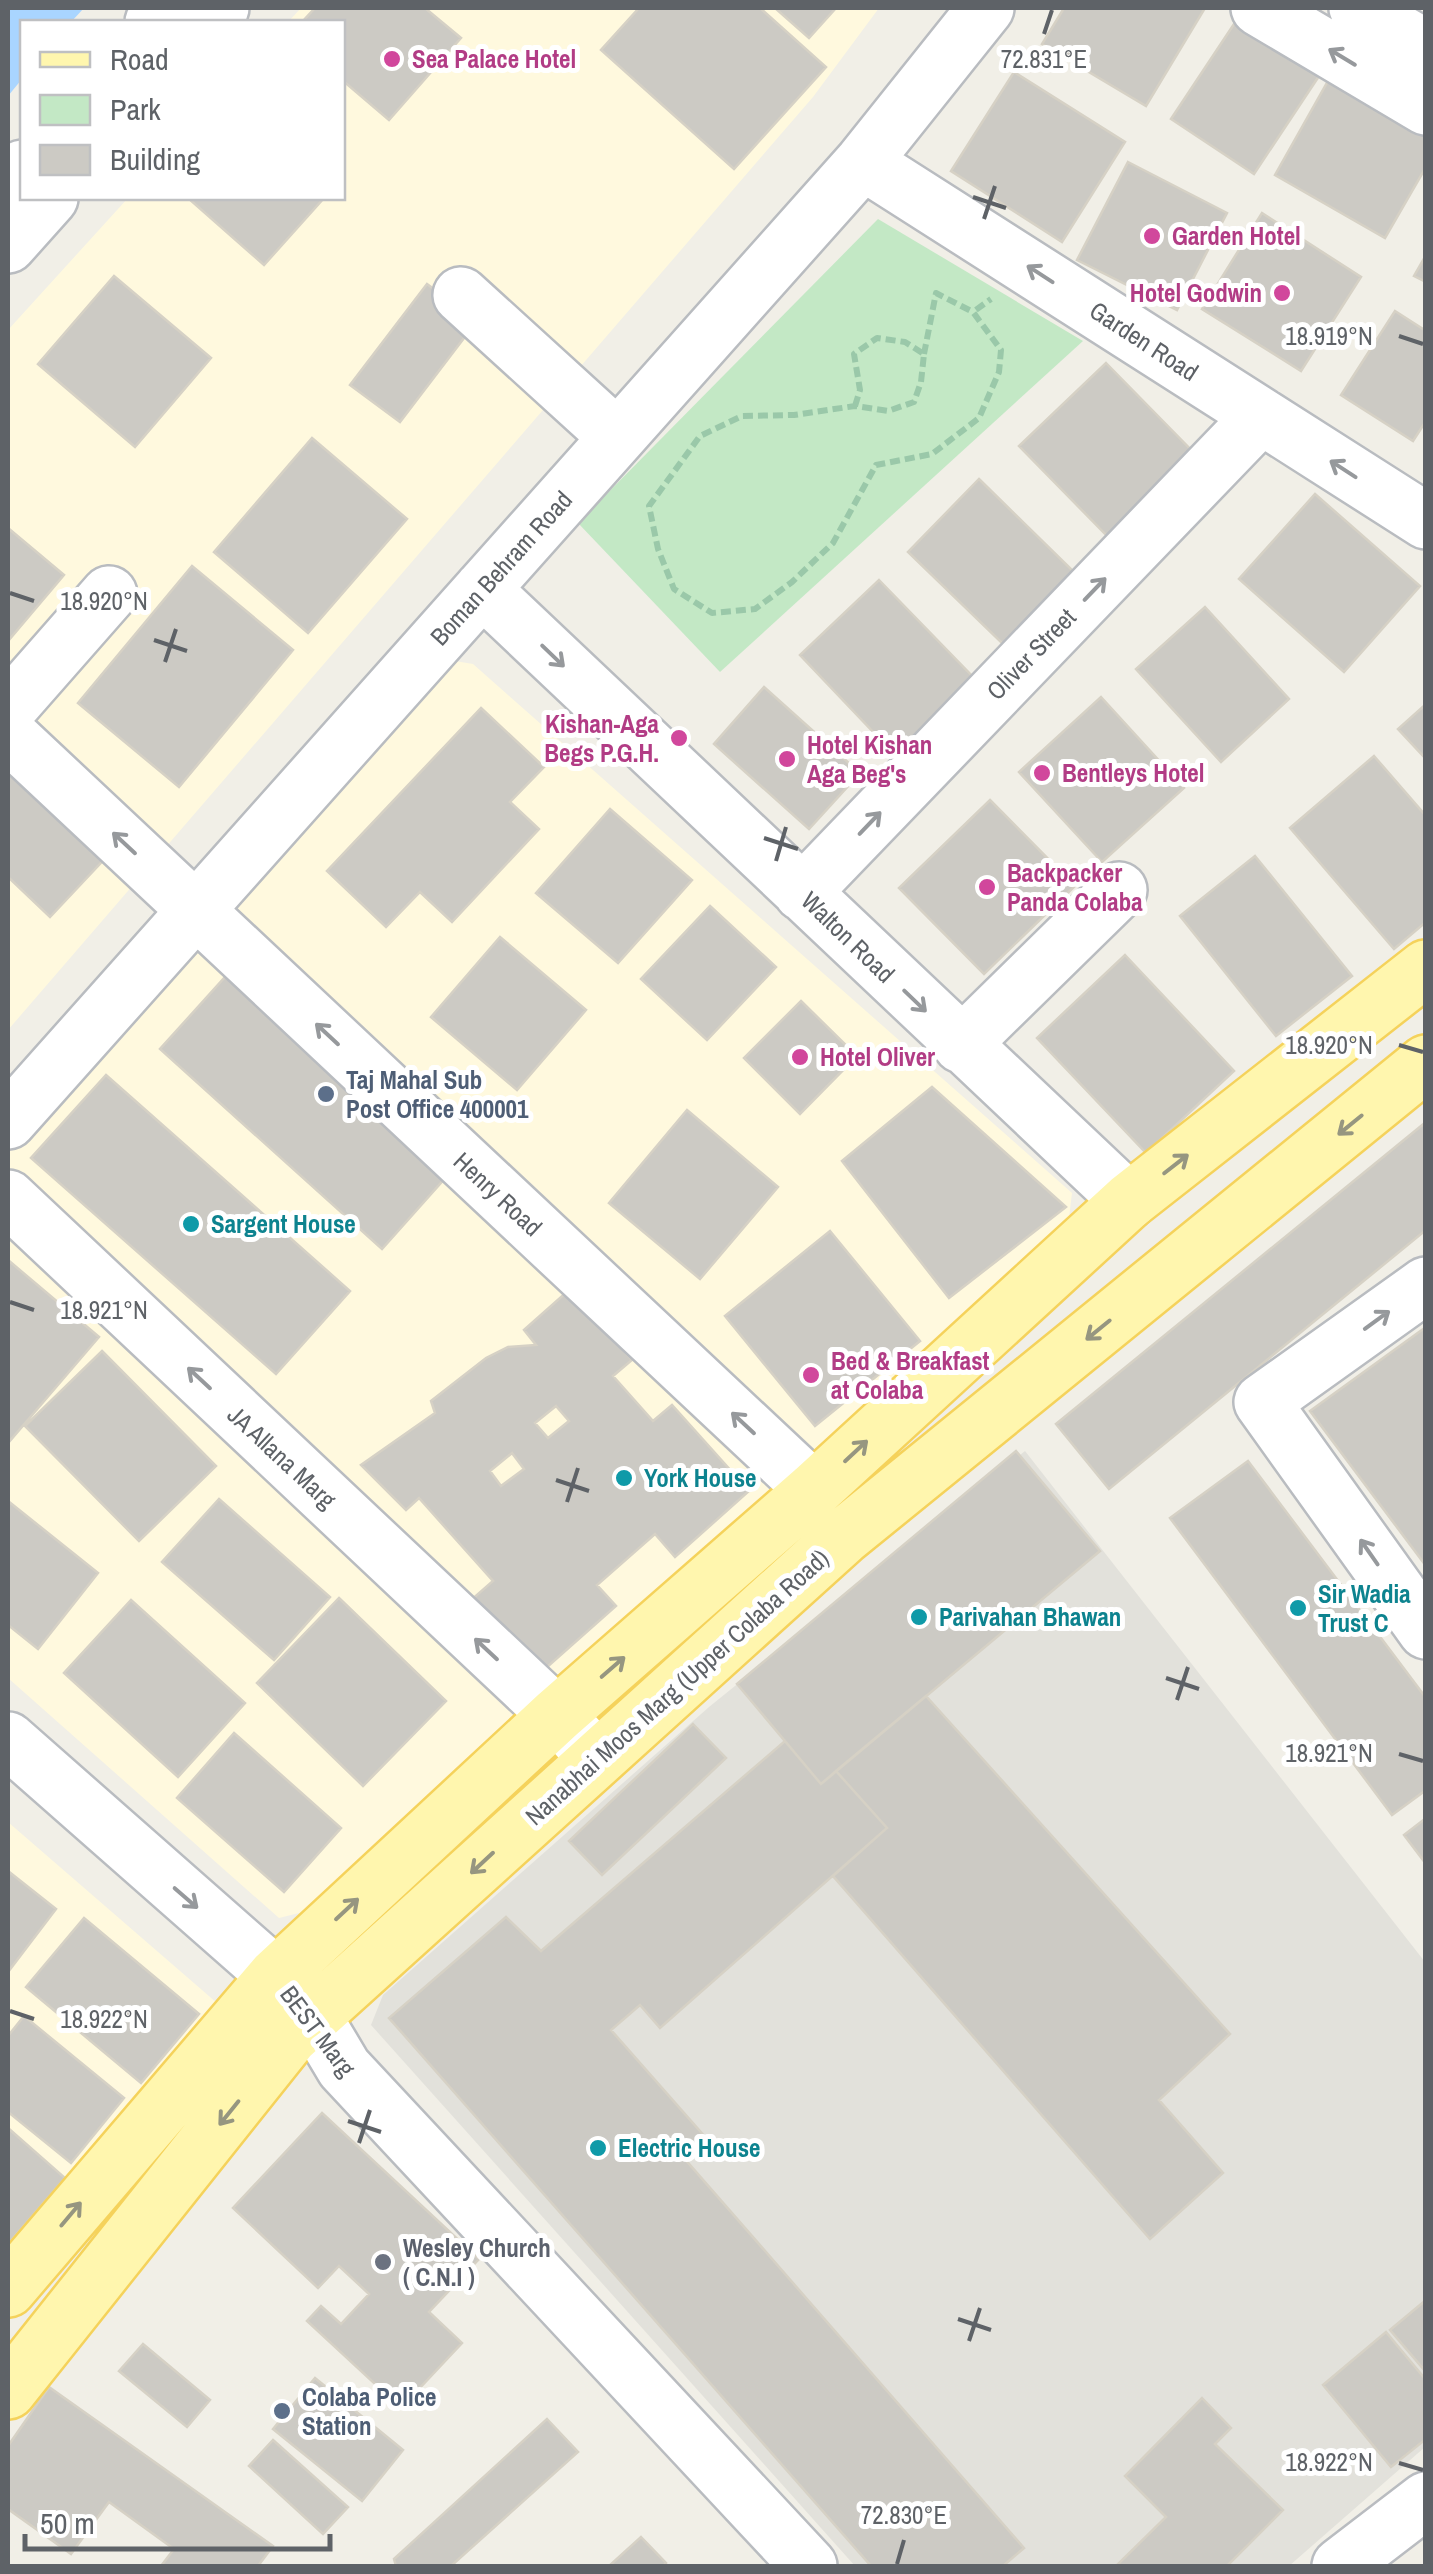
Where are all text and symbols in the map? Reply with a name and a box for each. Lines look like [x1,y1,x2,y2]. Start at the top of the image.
legend [20,20,345,200]
text: Road [110,39,169,79]
place label: Sea Palace Hotel [412,42,576,76]
text: 72.831°E [1001,42,1087,76]
one-way arrow [1328,47,1357,67]
marker: Sea Palace Hotel [381,48,403,70]
text: Park [110,89,161,129]
text: Building [110,139,201,179]
place label: Garden Hotel [1172,219,1301,253]
marker: Garden Hotel [1141,225,1163,247]
one-way arrow [1026,264,1055,285]
place label: Hotel Godwin [1130,276,1262,310]
marker: Hotel Godwin [1271,282,1293,304]
street label: Garden Road [1083,293,1205,389]
text: 18.919°N [1285,319,1373,353]
one-way arrow [1330,458,1358,479]
street label: Boman Behram Road [422,483,580,653]
one-way arrow [1083,577,1107,601]
text: 18.920°N [60,584,148,618]
street label: Oliver Street [979,601,1083,707]
one-way arrow [540,644,564,668]
place label: Kishan-Aga Begs P.G.H. [544,707,660,770]
marker: Kishan-Aga Begs P.G.H. [668,727,690,749]
place label: Hotel Kishan Aga Beg's [807,728,932,791]
marker: Hotel Kishan Aga Beg's [776,748,798,770]
place label: Bentleys Hotel [1062,756,1204,790]
marker: Bentleys Hotel [1031,762,1053,784]
one-way arrow [857,811,881,836]
one-way arrow [112,831,136,855]
place label: Backpacker Panda Colaba [1007,856,1143,919]
marker: Backpacker Panda Colaba [976,876,998,898]
street label: Walton Road [794,884,902,990]
one-way arrow [902,989,927,1012]
one-way arrow [315,1022,339,1046]
text: 18.920°N [1285,1028,1373,1062]
place label: Hotel Oliver [820,1040,935,1074]
marker: Hotel Oliver [789,1046,811,1068]
place label: Taj Mahal Sub Post Office 400001 [346,1063,529,1126]
marker: Taj Mahal Sub Post Office 400001 [315,1083,337,1105]
one-way arrow [1337,1114,1363,1136]
street label: Henry Road [446,1144,550,1244]
one-way arrow [1162,1153,1189,1174]
place label: Sargent House [211,1207,356,1241]
marker: Sargent House [180,1213,202,1235]
text: 18.921°N [60,1293,148,1327]
one-way arrow [1363,1309,1390,1330]
one-way arrow [1085,1319,1111,1341]
place label: Bed & Breakfast at Colaba [831,1344,990,1407]
marker: Bed & Breakfast at Colaba [800,1364,822,1386]
one-way arrow [187,1366,211,1390]
street label: JA Allana Marg [220,1398,344,1516]
one-way arrow [731,1412,756,1435]
one-way arrow [843,1440,868,1463]
place label: York House [644,1461,756,1495]
marker: York House [613,1467,635,1489]
one-way arrow [1359,1538,1380,1566]
street label: Nanabhai Moos Marg (Upper Colaba Road) [518,1541,836,1833]
place label: Sir Wadia Trust C [1318,1577,1411,1640]
marker: Sir Wadia Trust C [1287,1597,1309,1619]
place label: Parivahan Bhawan [939,1600,1121,1634]
marker: Parivahan Bhawan [908,1606,930,1628]
one-way arrow [474,1638,499,1661]
one-way arrow [600,1655,625,1678]
text: 18.921°N [1285,1736,1373,1770]
one-way arrow [470,1851,495,1874]
one-way arrow [172,1886,198,1908]
one-way arrow [334,1898,359,1921]
street label: BEST Marg [273,1979,364,2084]
text: 18.922°N [60,2002,148,2036]
one-way arrow [218,2100,240,2126]
place label: Electric House [618,2131,760,2165]
marker: Electric House [587,2137,609,2159]
one-way arrow [59,2202,81,2228]
place label: Wesley Church ( C.N.I ) [403,2231,551,2294]
marker: Wesley Church ( C.N.I ) [372,2251,394,2273]
place label: Colaba Police Station [302,2380,436,2443]
marker: Colaba Police Station [271,2400,293,2422]
text: 18.922°N [1285,2445,1373,2479]
scale bar [25,2489,330,2551]
text: 72.830°E [861,2498,947,2532]
text: 50 m [40,2503,95,2543]

